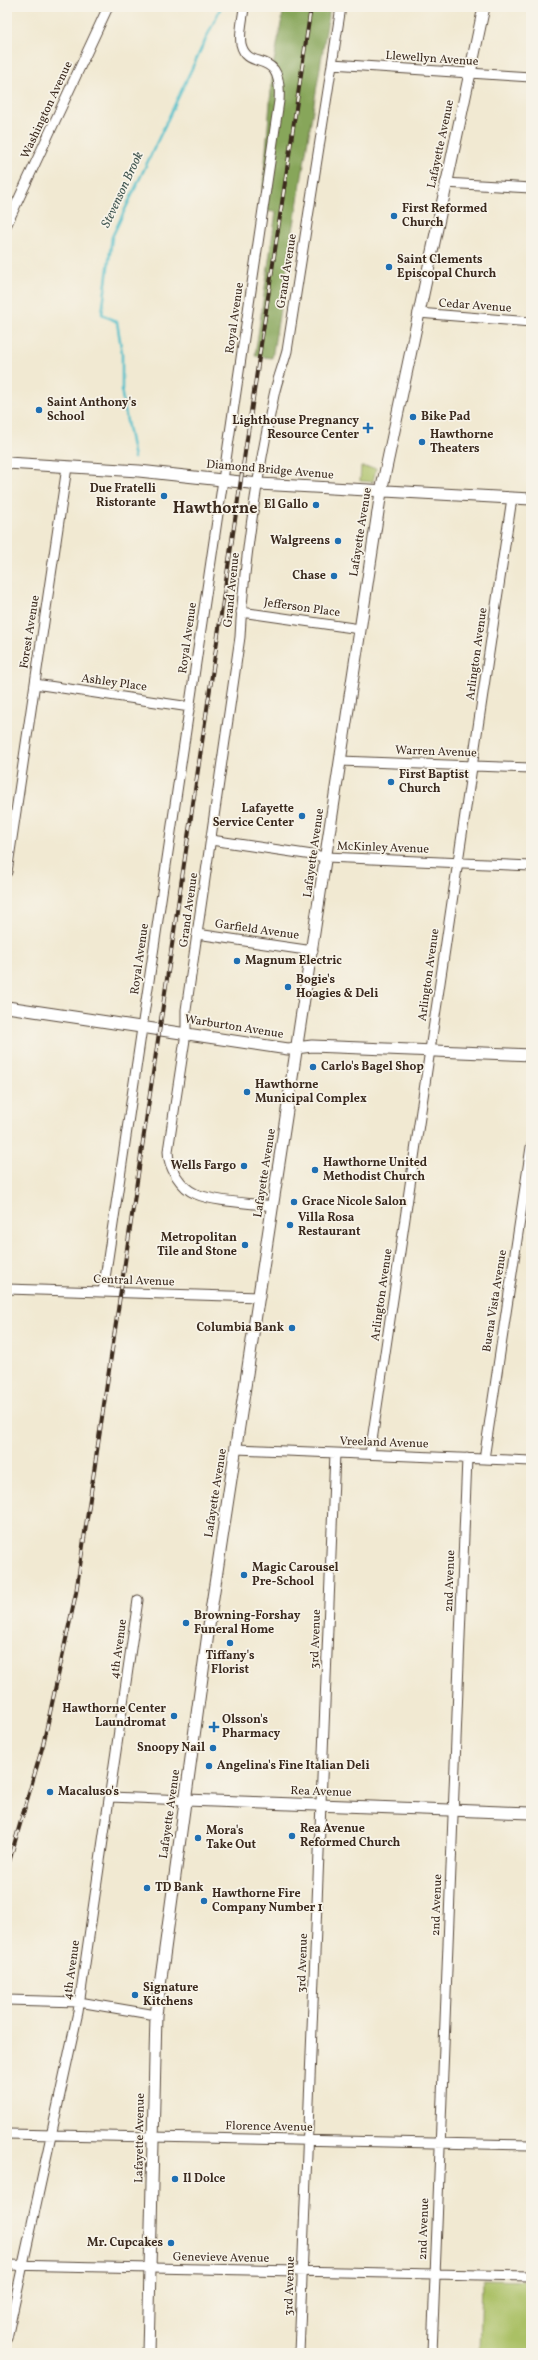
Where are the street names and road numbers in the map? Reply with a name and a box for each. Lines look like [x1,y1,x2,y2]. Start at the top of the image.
street label: Llewellyn Avenue [385,48,479,70]
street label: Washington Avenue [17,58,77,161]
street label: Lafayette Avenue [424,98,458,190]
street label: Grand Avenue [273,232,301,309]
street label: Royal Avenue [222,281,248,355]
street label: Cedar Avenue [438,295,512,317]
street label: Diamond Bridge Avenue [206,456,335,484]
street label: Lafayette Avenue [346,486,376,578]
street label: Grand Avenue [220,551,244,628]
street label: Forest Avenue [16,594,44,670]
street label: Jefferson Place [263,595,342,621]
street label: Royal Avenue [175,601,201,675]
street label: Arlington Avenue [463,606,491,701]
street label: Ashley Place [80,670,148,696]
street label: Warren Avenue [395,743,477,761]
street label: Lafayette Avenue [300,807,328,899]
street label: McKinley Avenue [337,838,430,858]
street label: Grand Avenue [176,871,202,948]
street label: Garfield Avenue [214,916,301,944]
street label: Royal Avenue [127,922,153,996]
street label: Arlington Avenue [415,927,443,1022]
street label: Warburton Avenue [183,1011,285,1043]
street label: Lafayette Avenue [250,1127,280,1219]
street label: Arlington Avenue [368,1247,396,1342]
street label: Buena Vista Avenue [479,1248,511,1353]
street label: Central Avenue [93,1272,175,1290]
street label: Vreeland Avenue [339,1433,429,1453]
street label: Lafayette Avenue [201,1447,231,1539]
street label: 2nd Avenue [441,1549,459,1612]
street label: 3rd Avenue [307,1609,325,1669]
street label: 4th Avenue [107,1618,131,1680]
street label: Lafayette Avenue [156,1768,184,1860]
street label: Rea Avenue [290,1783,352,1801]
street label: 2nd Avenue [428,1873,446,1936]
street label: 3rd Avenue [294,1933,312,1993]
street label: 4th Avenue [60,1939,84,2001]
street label: Lafayette Avenue [131,2093,149,2183]
street label: Florence Avenue [225,2118,313,2136]
street label: 2nd Avenue [415,2197,433,2260]
street label: Genevieve Avenue [173,2249,270,2267]
street label: 3rd Avenue [281,2256,299,2316]

